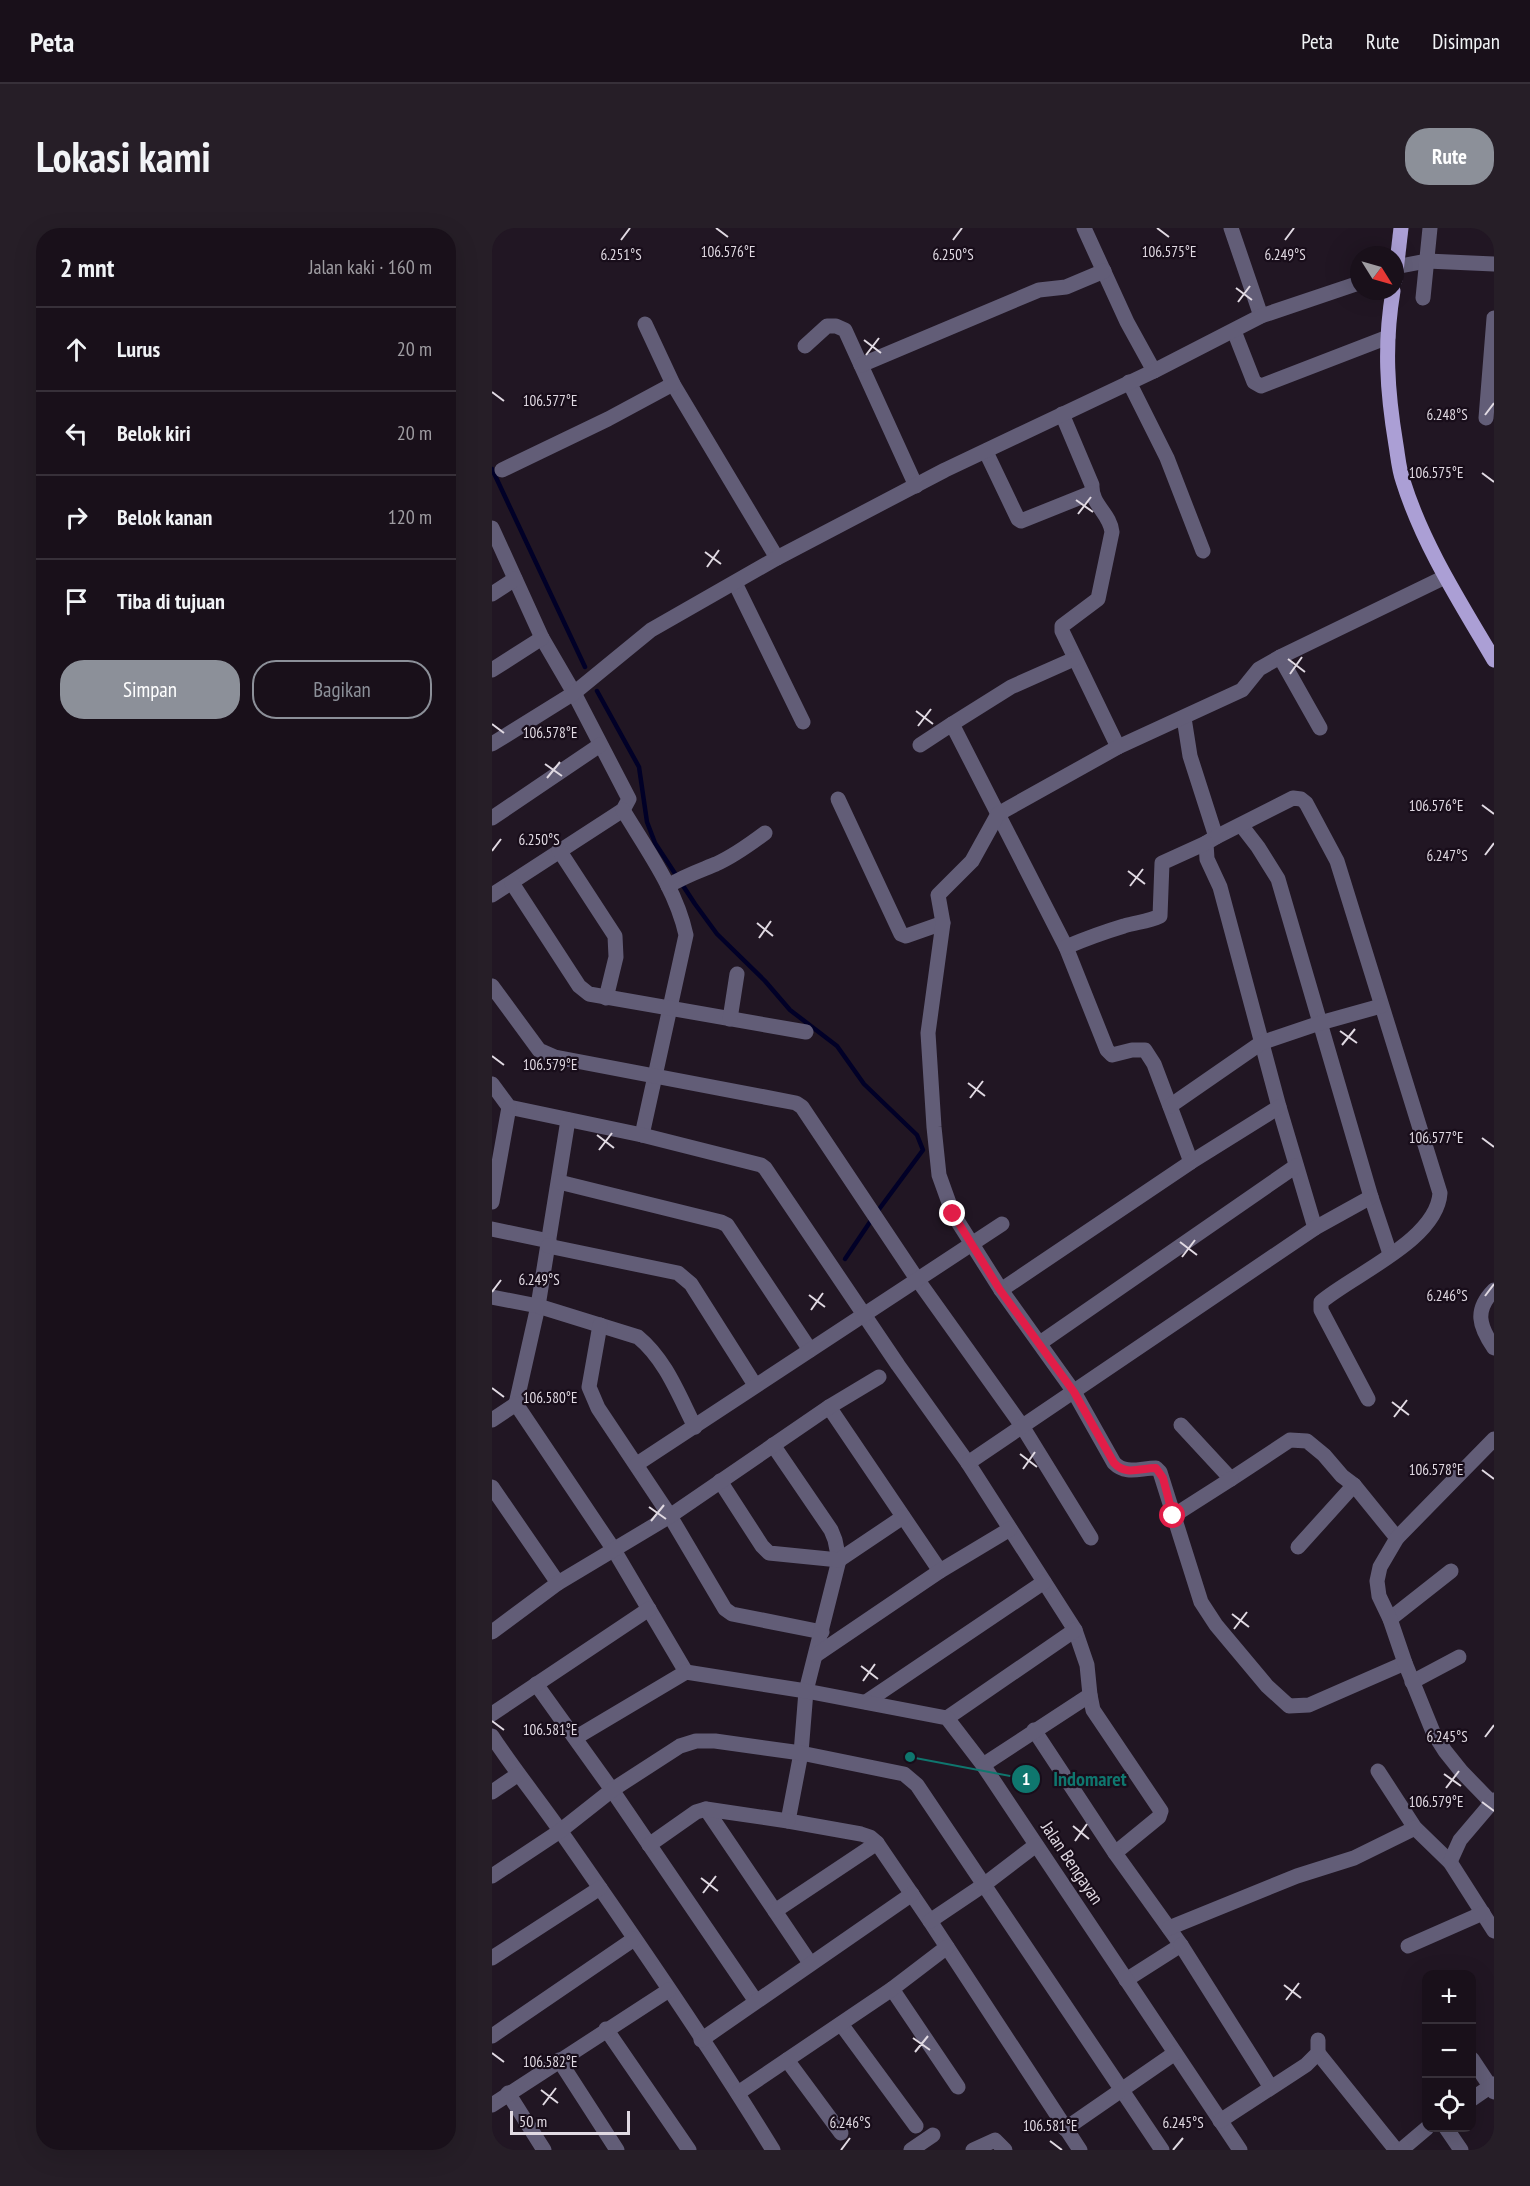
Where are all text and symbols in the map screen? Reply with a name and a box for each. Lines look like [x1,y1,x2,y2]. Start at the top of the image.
text: Peta [30,23,74,60]
text: Peta [1301,28,1333,55]
text: Rute [1366,28,1399,55]
text: Disimpan [1432,28,1500,55]
button: Rute [1405,128,1494,185]
text: Lokasi kami [36,129,211,184]
text: 106.576°E [701,242,755,261]
text: 106.575°E [1142,242,1196,261]
text: 6.251°S [600,245,642,264]
text: 6.250°S [932,245,974,264]
text: 6.249°S [1264,245,1306,264]
north arrow [1350,246,1404,300]
text: 2 mnt [60,251,114,284]
text: Jalan kaki · 160 m [309,254,432,280]
icon: ahead [60,333,93,366]
text: Lurus [117,335,160,363]
text: 20 m [397,336,432,362]
text: 106.577°E [523,391,577,410]
text: 6.248°S [1426,405,1468,424]
icon: left [60,417,93,450]
text: Belok kiri [117,419,191,447]
text: 20 m [397,420,432,446]
text: 106.575°E [1409,463,1463,482]
icon: right [60,501,93,534]
text: Belok kanan [117,503,212,531]
text: 120 m [388,504,432,530]
icon: arrive [60,585,93,618]
text: Tiba di tujuan [117,587,225,615]
button: Simpan [60,660,240,719]
button: Bagikan [252,660,432,719]
text: 106.578°E [523,723,577,742]
text: 106.576°E [1409,796,1463,815]
text: 6.250°S [518,830,560,849]
text: 6.247°S [1426,846,1468,865]
text: 106.579°E [523,1055,577,1074]
text: 106.577°E [1409,1128,1463,1147]
route end [939,1200,965,1226]
text: 6.249°S [518,1270,560,1289]
text: 6.246°S [1426,1286,1468,1305]
text: 106.580°E [523,1388,577,1407]
text: 106.578°E [1409,1460,1463,1479]
route start [1159,1502,1185,1528]
text: 106.581°E [523,1720,577,1739]
text: 6.245°S [1426,1727,1468,1746]
callout: Indomaret [1011,1760,1139,1798]
text: Indomaret [1053,1766,1127,1792]
text: 1 [1022,1767,1030,1790]
text: 106.579°E [1409,1792,1463,1811]
street label: Jalan Bengayan [1036,1816,1109,1909]
map controls [1422,1970,1476,2132]
button: + [1422,1970,1476,2024]
button: − [1422,2024,1476,2078]
text: 106.582°E [523,2052,577,2071]
button: locate [1422,2078,1476,2132]
scale bar [510,2108,630,2136]
text: 50 m [519,2111,547,2131]
text: 6.246°S [829,2113,871,2132]
text: 6.245°S [1162,2113,1204,2132]
text: 106.581°E [1023,2116,1077,2135]

